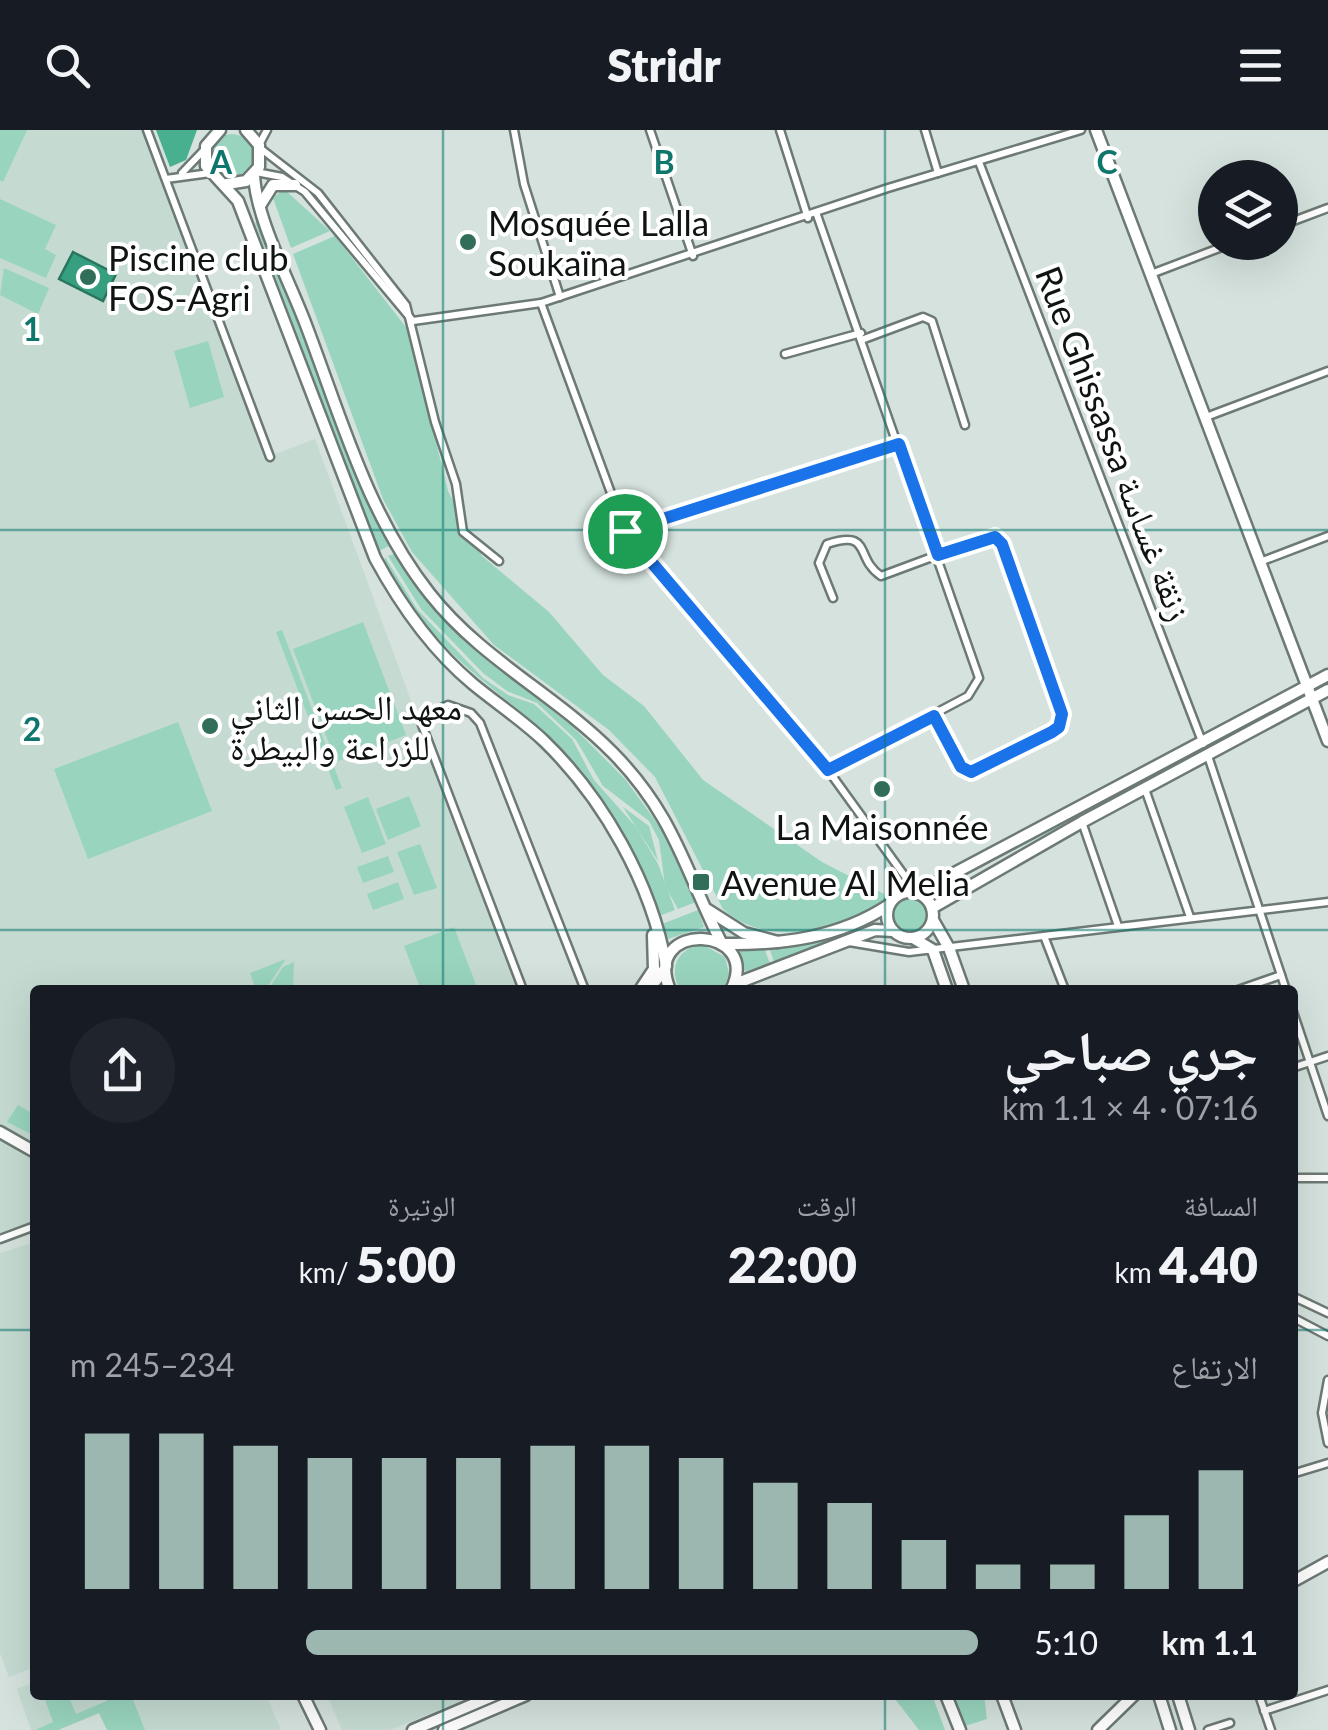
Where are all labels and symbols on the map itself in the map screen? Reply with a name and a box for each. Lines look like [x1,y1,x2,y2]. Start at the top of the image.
text: A [209,142,233,181]
text: B [653,142,675,181]
text: C [1096,142,1118,181]
place label: Mosquée Lalla Soukaïna [488,201,709,283]
marker: Mosquée Lalla Soukaïna [457,231,479,253]
place label: Piscine club FOS-Agri [108,236,289,318]
street label: Rue Ghissassa زنقة غساسة [1028,260,1202,626]
marker: Piscine club FOS-Agri [77,266,99,288]
text: 1 [23,309,41,348]
pin [583,489,668,574]
place label: معهد الحسن الثاني للزراعة والبيطرة [230,685,462,768]
text: 2 [23,709,41,748]
marker: معهد الحسن الثاني للزراعة والبيطرة [199,715,221,737]
marker: La Maisonnée [871,778,893,800]
place label: La Maisonnée [775,805,989,847]
place label: Avenue Al Melia [721,861,970,903]
marker: Avenue Al Melia [690,871,712,893]

